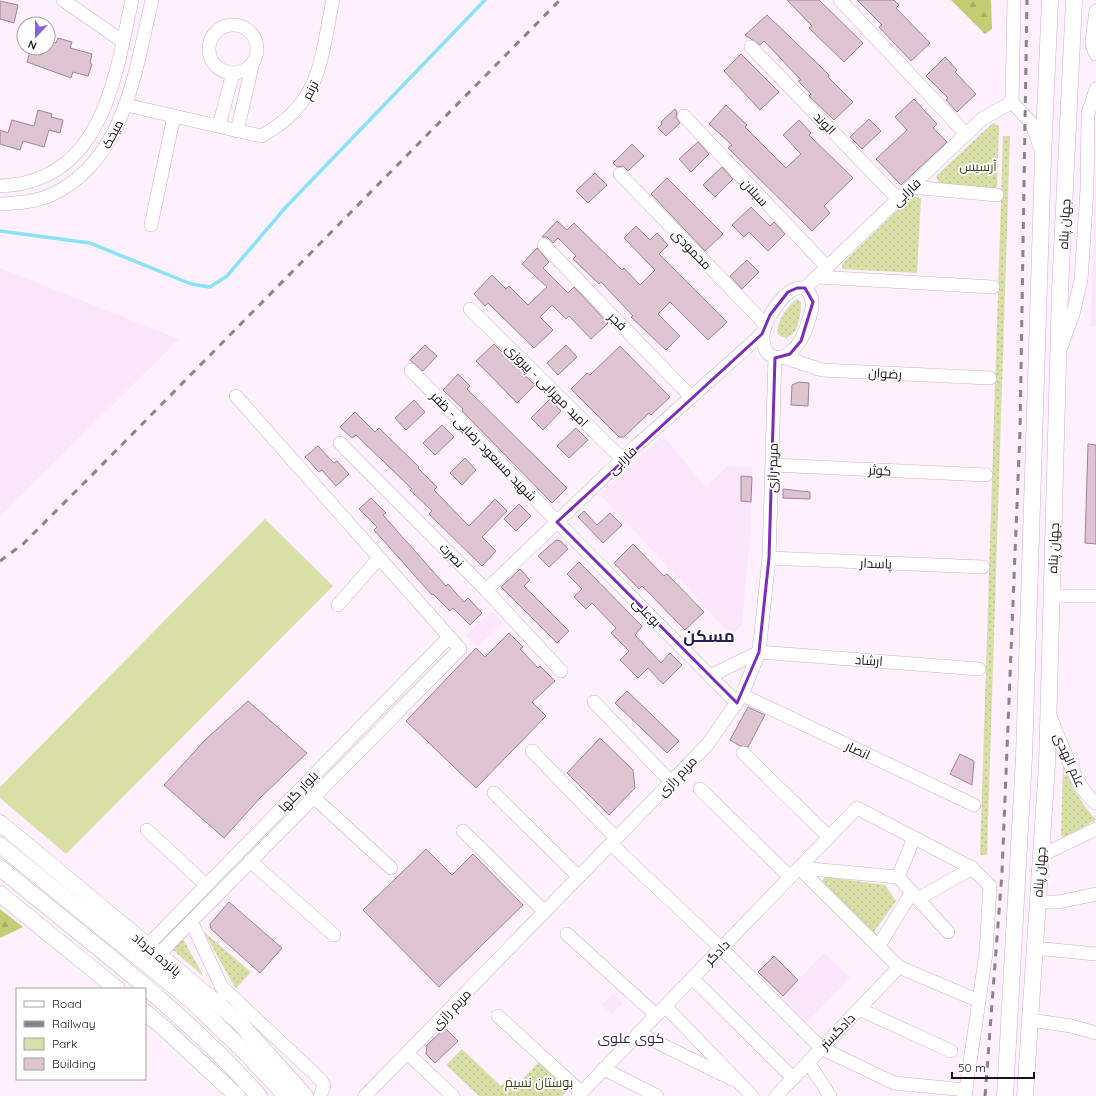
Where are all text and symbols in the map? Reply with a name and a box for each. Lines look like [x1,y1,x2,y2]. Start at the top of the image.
north arrow [16,16,56,56]
text: N [26,37,39,53]
street label: ترنم [298,77,324,103]
street label: الوند [811,108,839,138]
street label: میخک [98,117,126,151]
park label: آرسیس [959,158,997,174]
street label: سبلان [738,175,772,209]
street label: فارابی [888,175,924,209]
street label: جهان پناه [1055,198,1075,250]
street label: محمودی [669,225,715,273]
street label: فجر [605,308,631,334]
street label: امید مهرابی - پیروزی [501,340,592,431]
street label: رضوان [868,364,902,382]
street label: شهید مسعود رضایی - ظفر [427,387,540,504]
street label: فارابی [604,443,640,477]
street label: مریم رازی [763,443,783,493]
street label: کوثر [867,461,892,479]
street label: جهان پناه [1044,522,1064,574]
street label: نصرت [436,539,468,571]
street label: پاسدار [859,554,893,574]
street label: بوعلی [629,594,665,630]
district label: مسکن [683,625,735,646]
street label: ارشاد [855,651,883,669]
street label: علم الهدی [1049,730,1089,791]
street label: انصار [842,737,873,763]
street label: مریم رازی [654,753,702,801]
street label: بلوار گلها [275,767,321,815]
street label: جهان پناه [1029,846,1051,898]
street label: پانزده خرداد [128,929,185,981]
street label: دادگر [701,936,733,969]
street label: مریم رازی [428,986,476,1034]
legend [16,988,146,1080]
text: Road [52,996,82,1011]
street label: دادگستر [815,1010,858,1053]
text: Railway [52,1016,96,1031]
district label: کوی علوی [598,1029,664,1047]
text: Park [52,1036,77,1051]
scale bar [952,1054,1034,1080]
text: Building [52,1056,96,1071]
text: 50 m [958,1060,986,1075]
park label: بوستان نسیم [505,1074,573,1092]

